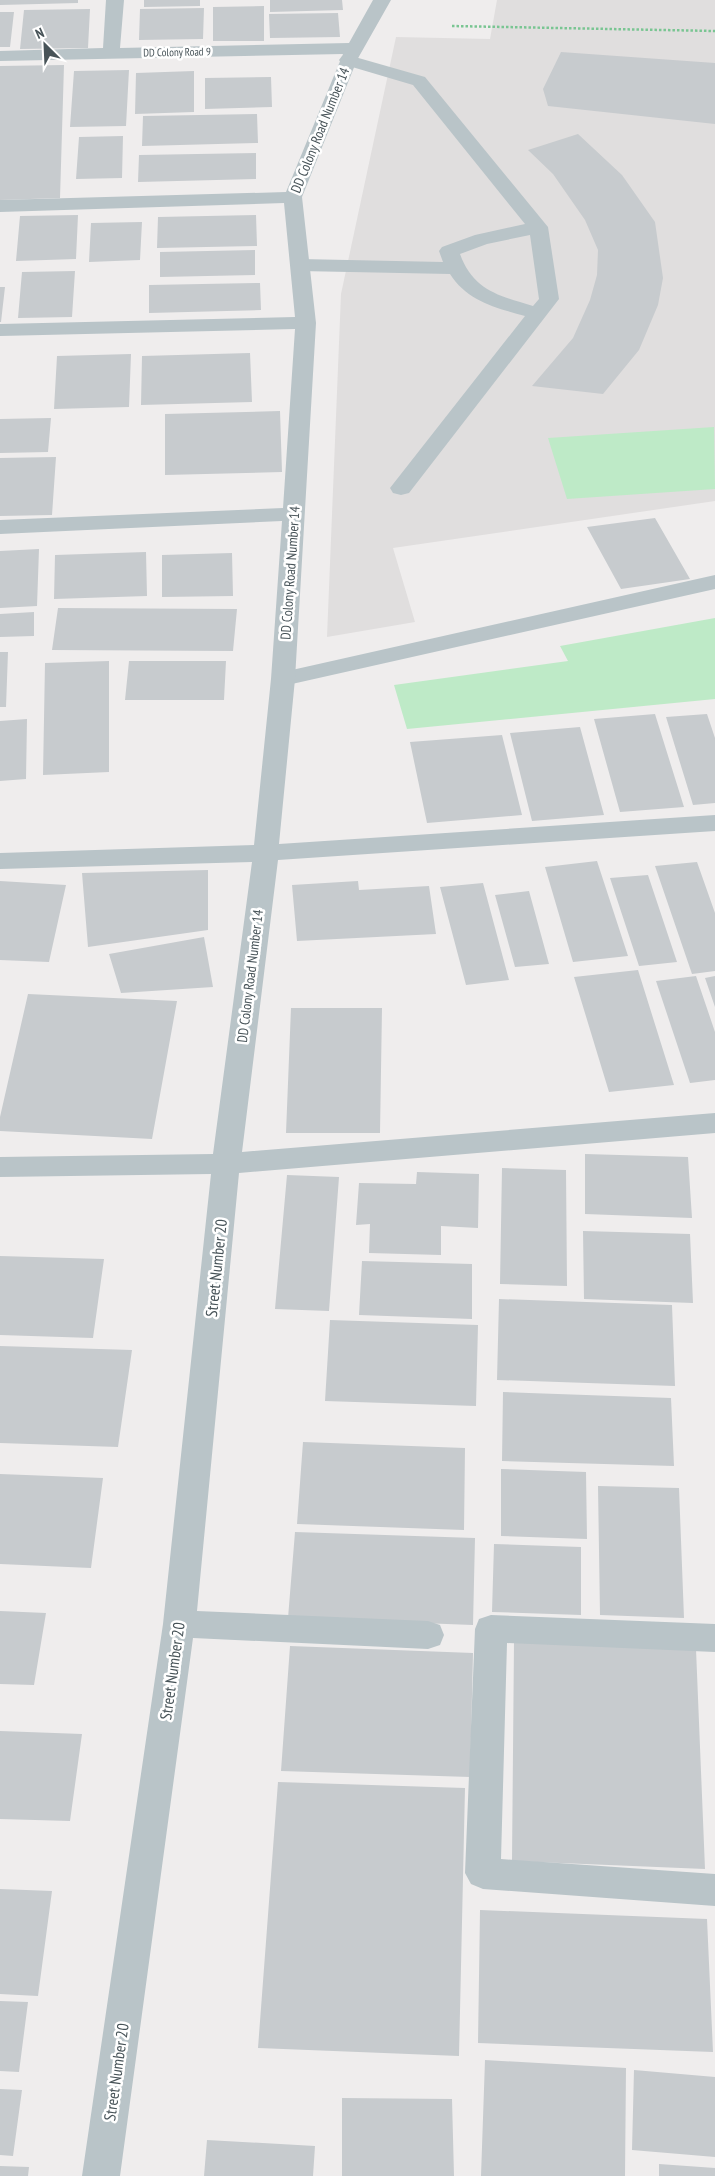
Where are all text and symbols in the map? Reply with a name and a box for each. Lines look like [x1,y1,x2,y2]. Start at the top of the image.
north arrow [20,20,70,70]
text: N [33,23,47,43]
street label: DD Colony Road 9 [143,44,211,60]
street label: DD Colony Road Number 14 [287,64,354,195]
street label: DD Colony Road Number 14 [276,505,304,640]
street label: DD Colony Road Number 14 [233,908,267,1044]
street label: Street Number 20 [201,1218,231,1318]
street label: Street Number 20 [155,1621,189,1721]
street label: Street Number 20 [99,2022,133,2122]

